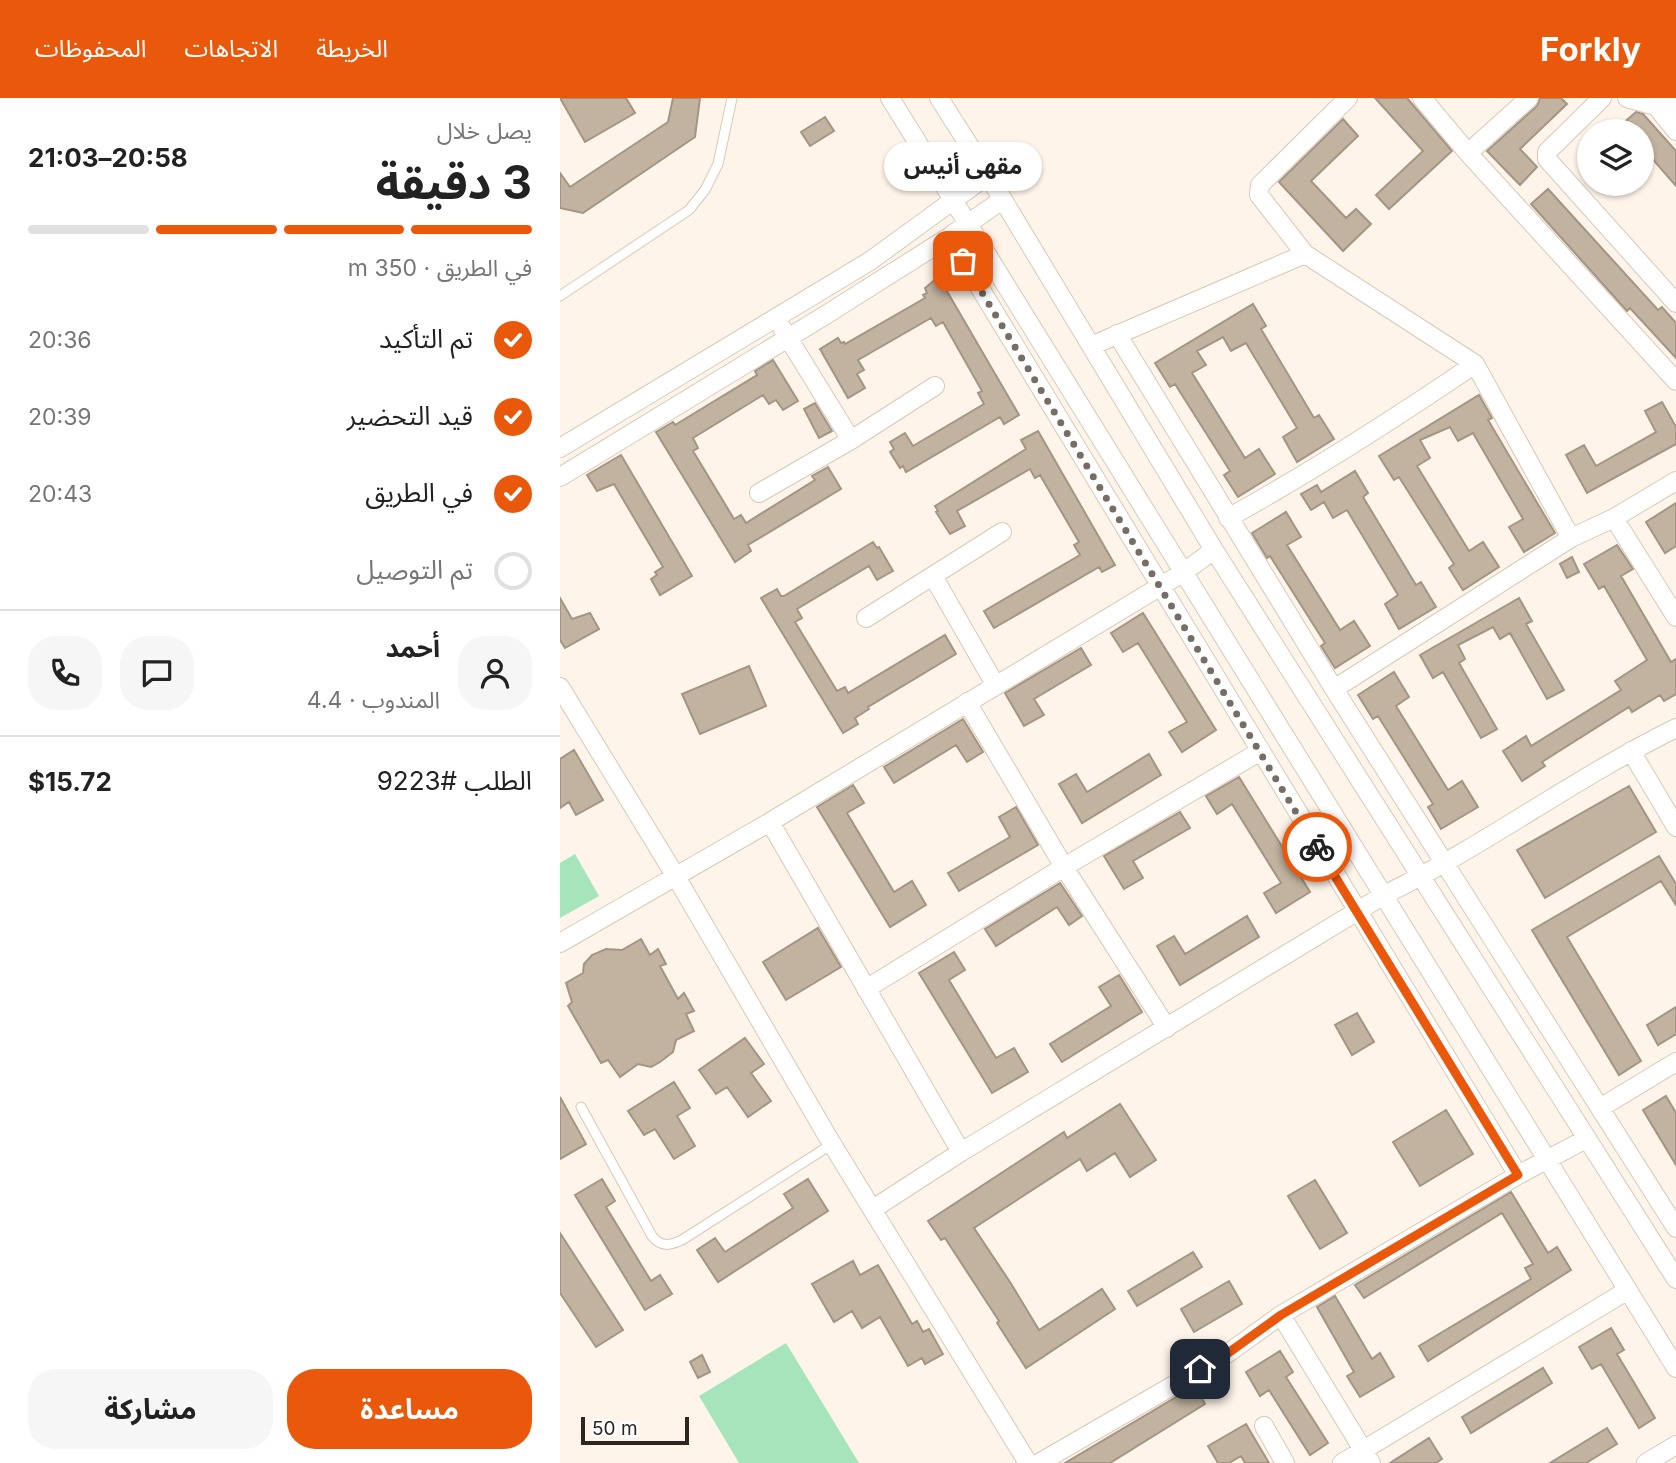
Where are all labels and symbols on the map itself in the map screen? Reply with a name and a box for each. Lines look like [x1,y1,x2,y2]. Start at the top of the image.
callout: مقهى أنيس [884,142,1042,191]
pin [933,231,993,291]
courier [1282,812,1352,882]
pin [1170,1339,1230,1399]
scale bar [581,1414,690,1446]

